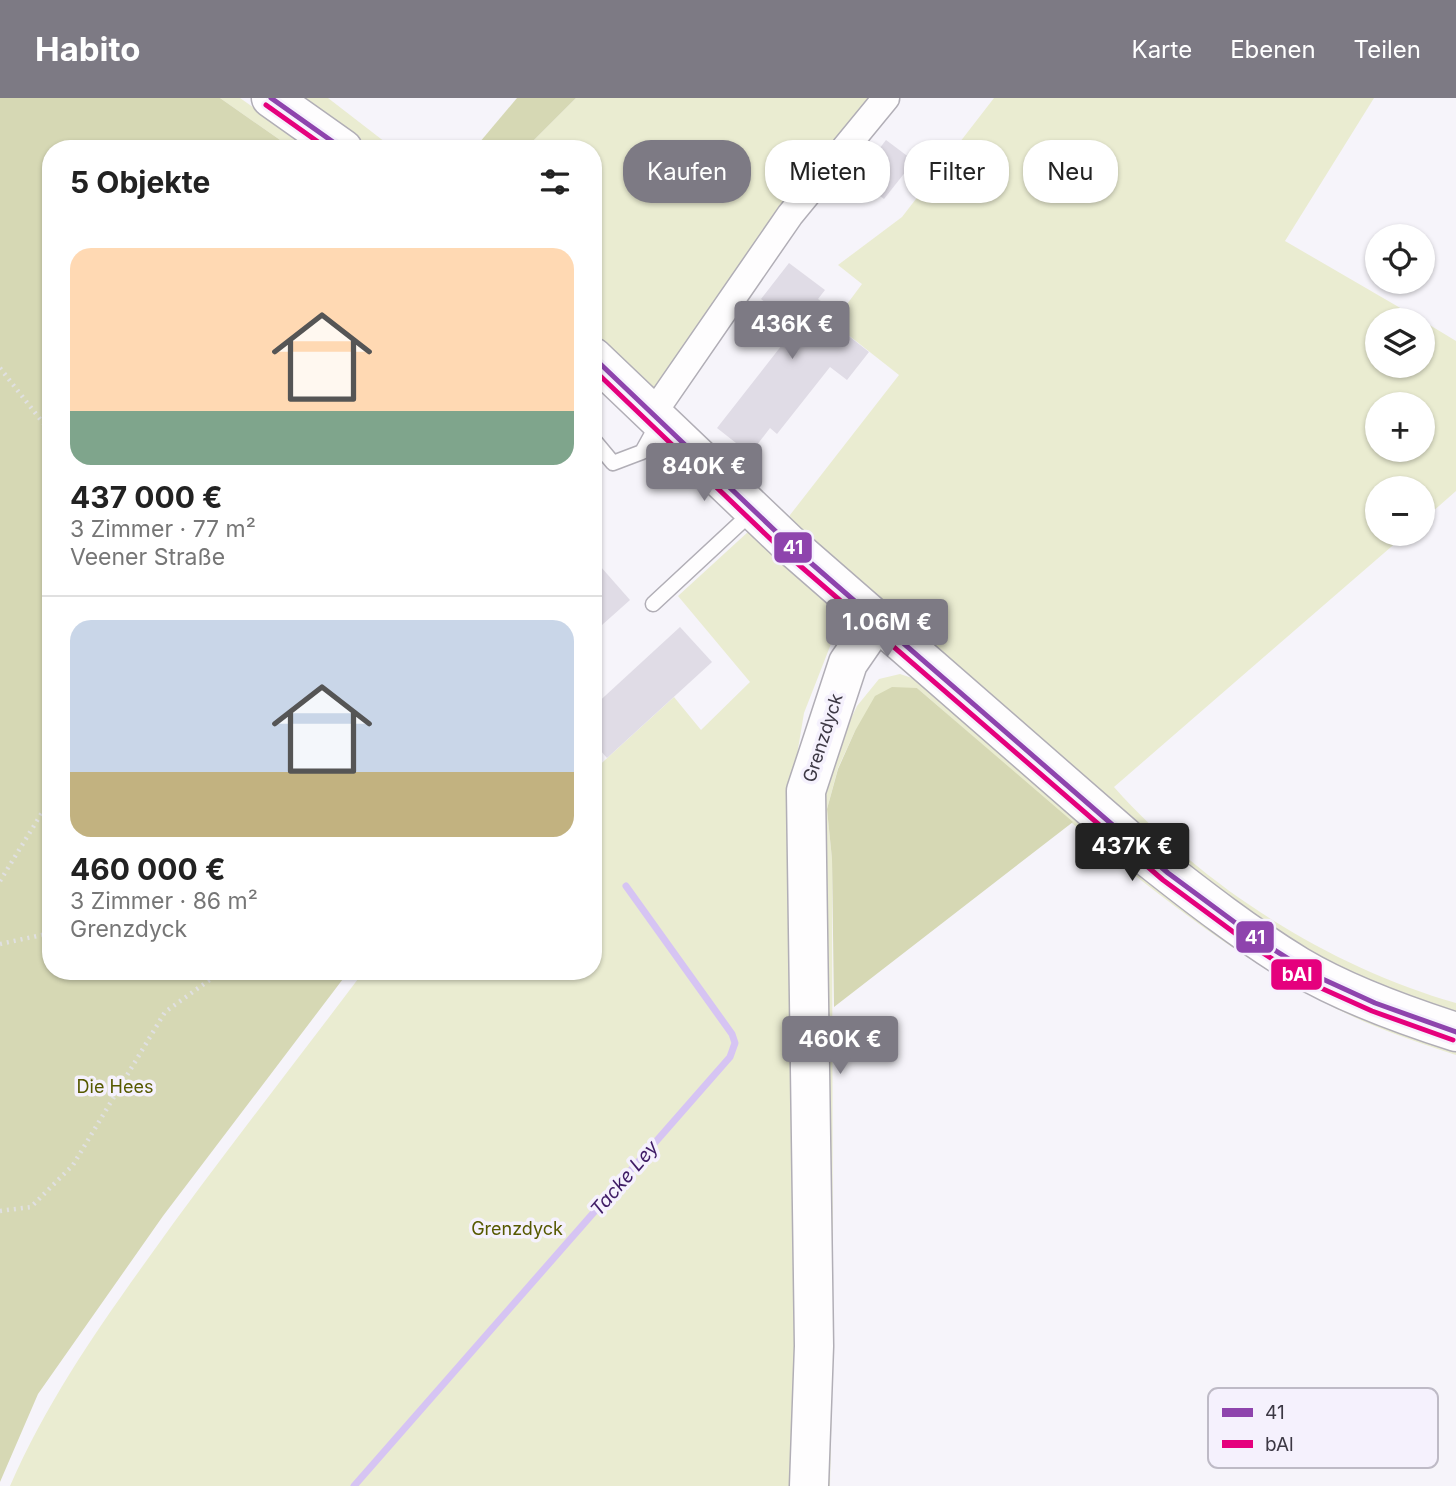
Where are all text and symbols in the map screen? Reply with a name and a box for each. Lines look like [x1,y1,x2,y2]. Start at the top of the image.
text: Habito [35,29,141,69]
text: Karte [1132,35,1192,64]
text: Ebenen [1230,35,1316,64]
text: Teilen [1354,35,1421,64]
chip: Kaufen [623,140,751,203]
chip: Mieten [765,140,890,203]
chip: Filter [904,140,1009,203]
chip: Neu [1023,140,1118,203]
icon: filters [536,163,574,201]
text: 5 Objekte [70,164,210,200]
map controls [1365,224,1435,546]
button: locate [1365,224,1435,294]
icon: home [259,294,385,420]
pin: 436K € [735,302,849,361]
button: layers [1365,308,1435,378]
text: 436K € [750,310,834,338]
button: + [1365,392,1435,462]
pin: 840K € [647,444,761,503]
text: 840K € [662,452,746,480]
button: − [1365,476,1435,546]
text: 437 000 € [70,479,223,515]
text: 3 Zimmer · 77 m² [70,515,256,543]
line badge: 41 [773,531,813,564]
text: 41 [783,536,803,559]
text: Veener Straße [70,543,225,571]
pin: 1.06M € [822,600,952,659]
text: 1.06M € [842,608,932,636]
icon: home [259,666,385,792]
street label: Grenzdyck [798,691,847,785]
pin: 437K € [1075,824,1189,883]
text: 437K € [1091,832,1173,860]
text: 460 000 € [70,851,225,887]
text: 3 Zimmer · 86 m² [70,887,258,915]
text: Grenzdyck [70,915,187,943]
line badge: 41 [1235,920,1275,954]
text: 41 [1245,926,1265,949]
line badge: bAl [1270,958,1323,991]
text: bAl [1282,963,1312,986]
pin: 460K € [783,1016,897,1076]
text: 460K € [798,1025,882,1053]
park label: Die Hees [77,1076,153,1097]
water label: Tacke Ley [586,1135,664,1220]
park label: Grenzdyck [471,1218,563,1239]
legend [1208,1388,1438,1468]
text: 41 [1265,1401,1285,1424]
text: bAl [1265,1433,1294,1456]

